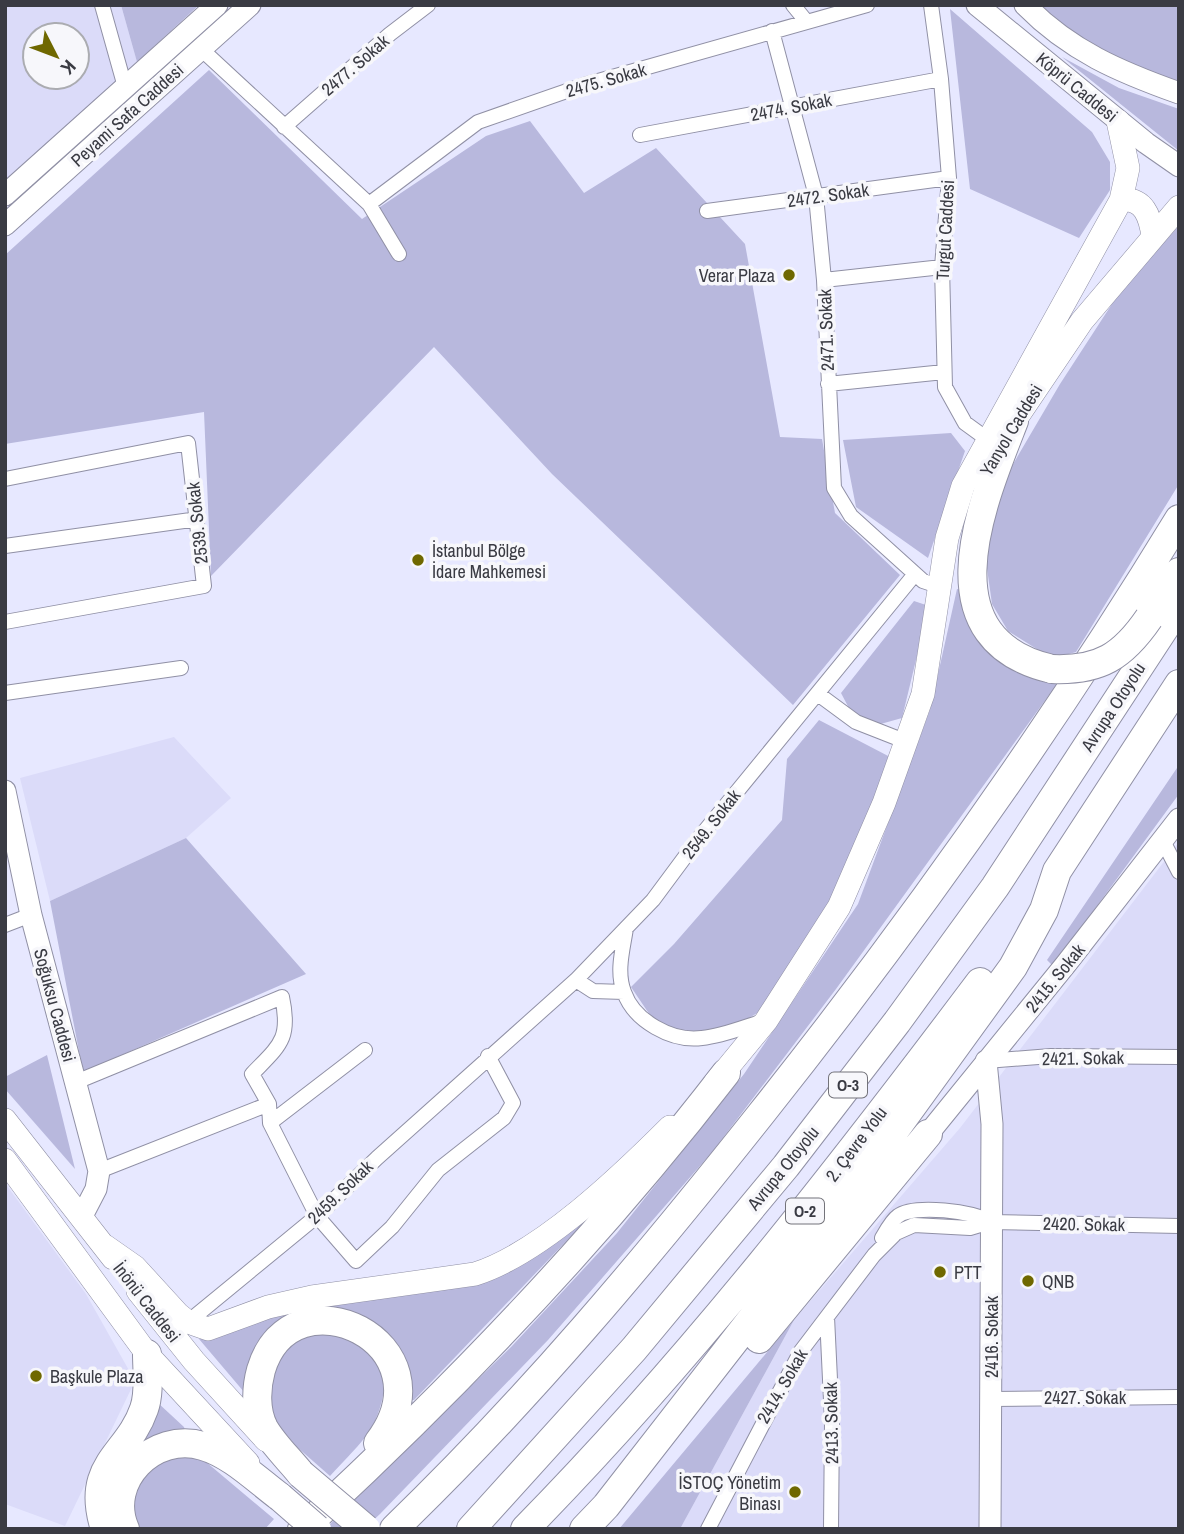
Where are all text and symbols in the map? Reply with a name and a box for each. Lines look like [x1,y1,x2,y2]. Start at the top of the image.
north arrow [21,21,91,91]
street label: 2477. Sokak [316,28,395,101]
street label: Köprü Caddesi [1031,46,1123,128]
text: K [55,54,82,81]
street label: 2475. Sokak [563,57,649,103]
street label: Peyami Safa Caddesi [65,58,189,172]
street label: 2474. Sokak [748,87,834,127]
street label: 2472. Sokak [786,177,871,213]
street label: Turgut Caddesi [930,179,960,281]
place label: Verar Plaza [699,263,775,288]
marker: Verar Plaza [781,267,797,283]
street label: 2471. Sokak [812,288,840,371]
street label: Yanyol Caddesi [974,379,1048,481]
street label: 2539. Sokak [180,480,214,565]
place label: İstanbul Bölge İdare Mahkemesi [432,538,546,584]
marker: İstanbul Bölge İdare Mahkemesi [410,552,426,568]
street label: Avrupa Otoyolu [1074,658,1151,757]
street label: 2549. Sokak [676,783,746,864]
street label: 2415. Sokak [1019,938,1091,1018]
street label: Soğuksu Caddesi [28,945,82,1065]
street label: 2421. Sokak [1042,1045,1125,1071]
road number: O-3 [829,1072,867,1098]
street label: 2. Çevre Yolu [820,1101,892,1187]
street label: Avrupa Otoyolu [741,1121,825,1216]
street label: 2459. Sokak [302,1154,379,1229]
road number: O-2 [786,1198,824,1224]
street label: 2420. Sokak [1043,1211,1126,1237]
street label: İnönü Caddesi [108,1256,186,1348]
place label: PTT [954,1260,982,1285]
marker: PTT [932,1264,948,1280]
place label: QNB [1042,1269,1074,1294]
marker: QNB [1020,1273,1036,1289]
street label: 2416. Sokak [979,1295,1004,1378]
street label: 2414. Sokak [751,1344,814,1428]
place label: Başkule Plaza [50,1364,144,1389]
marker: Başkule Plaza [28,1368,44,1384]
street label: 2413. Sokak [818,1381,844,1464]
street label: 2427. Sokak [1044,1385,1127,1410]
place label: İSTOÇ Yönetim Binası [678,1470,781,1516]
marker: İSTOÇ Yönetim Binası [787,1484,803,1500]

